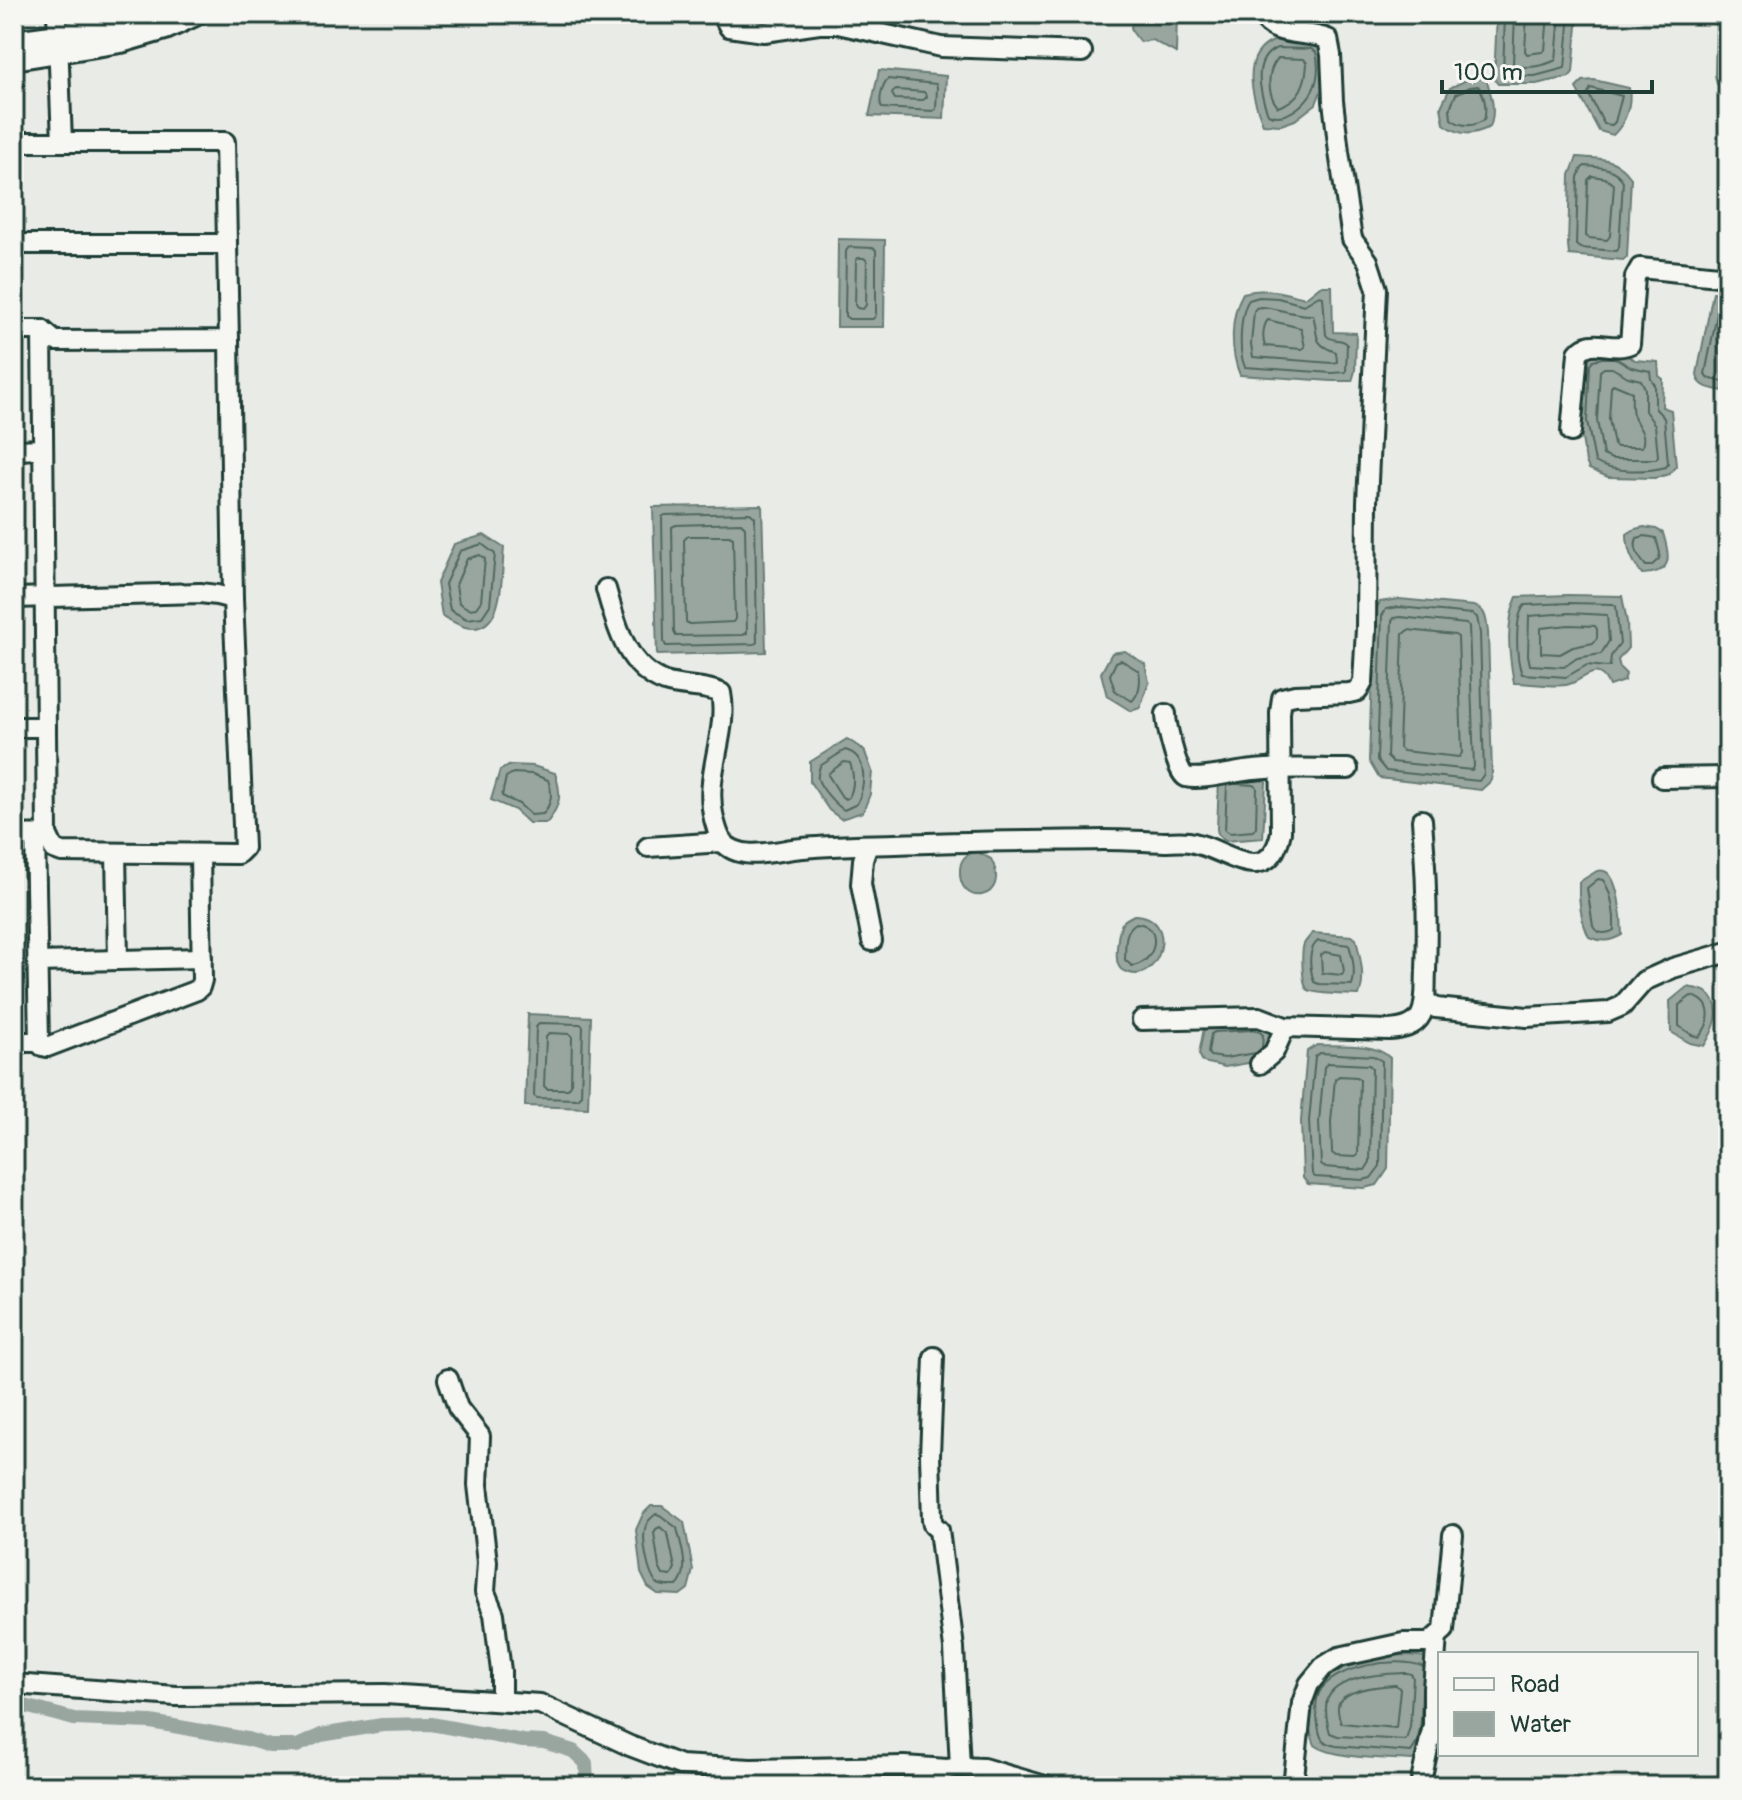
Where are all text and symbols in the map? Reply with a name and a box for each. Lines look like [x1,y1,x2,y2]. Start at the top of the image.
scale bar [1442,44,1652,94]
text: 100 m [1454,58,1523,87]
legend [1438,1652,1698,1756]
text: Road [1510,1670,1560,1699]
text: Water [1510,1710,1571,1739]

